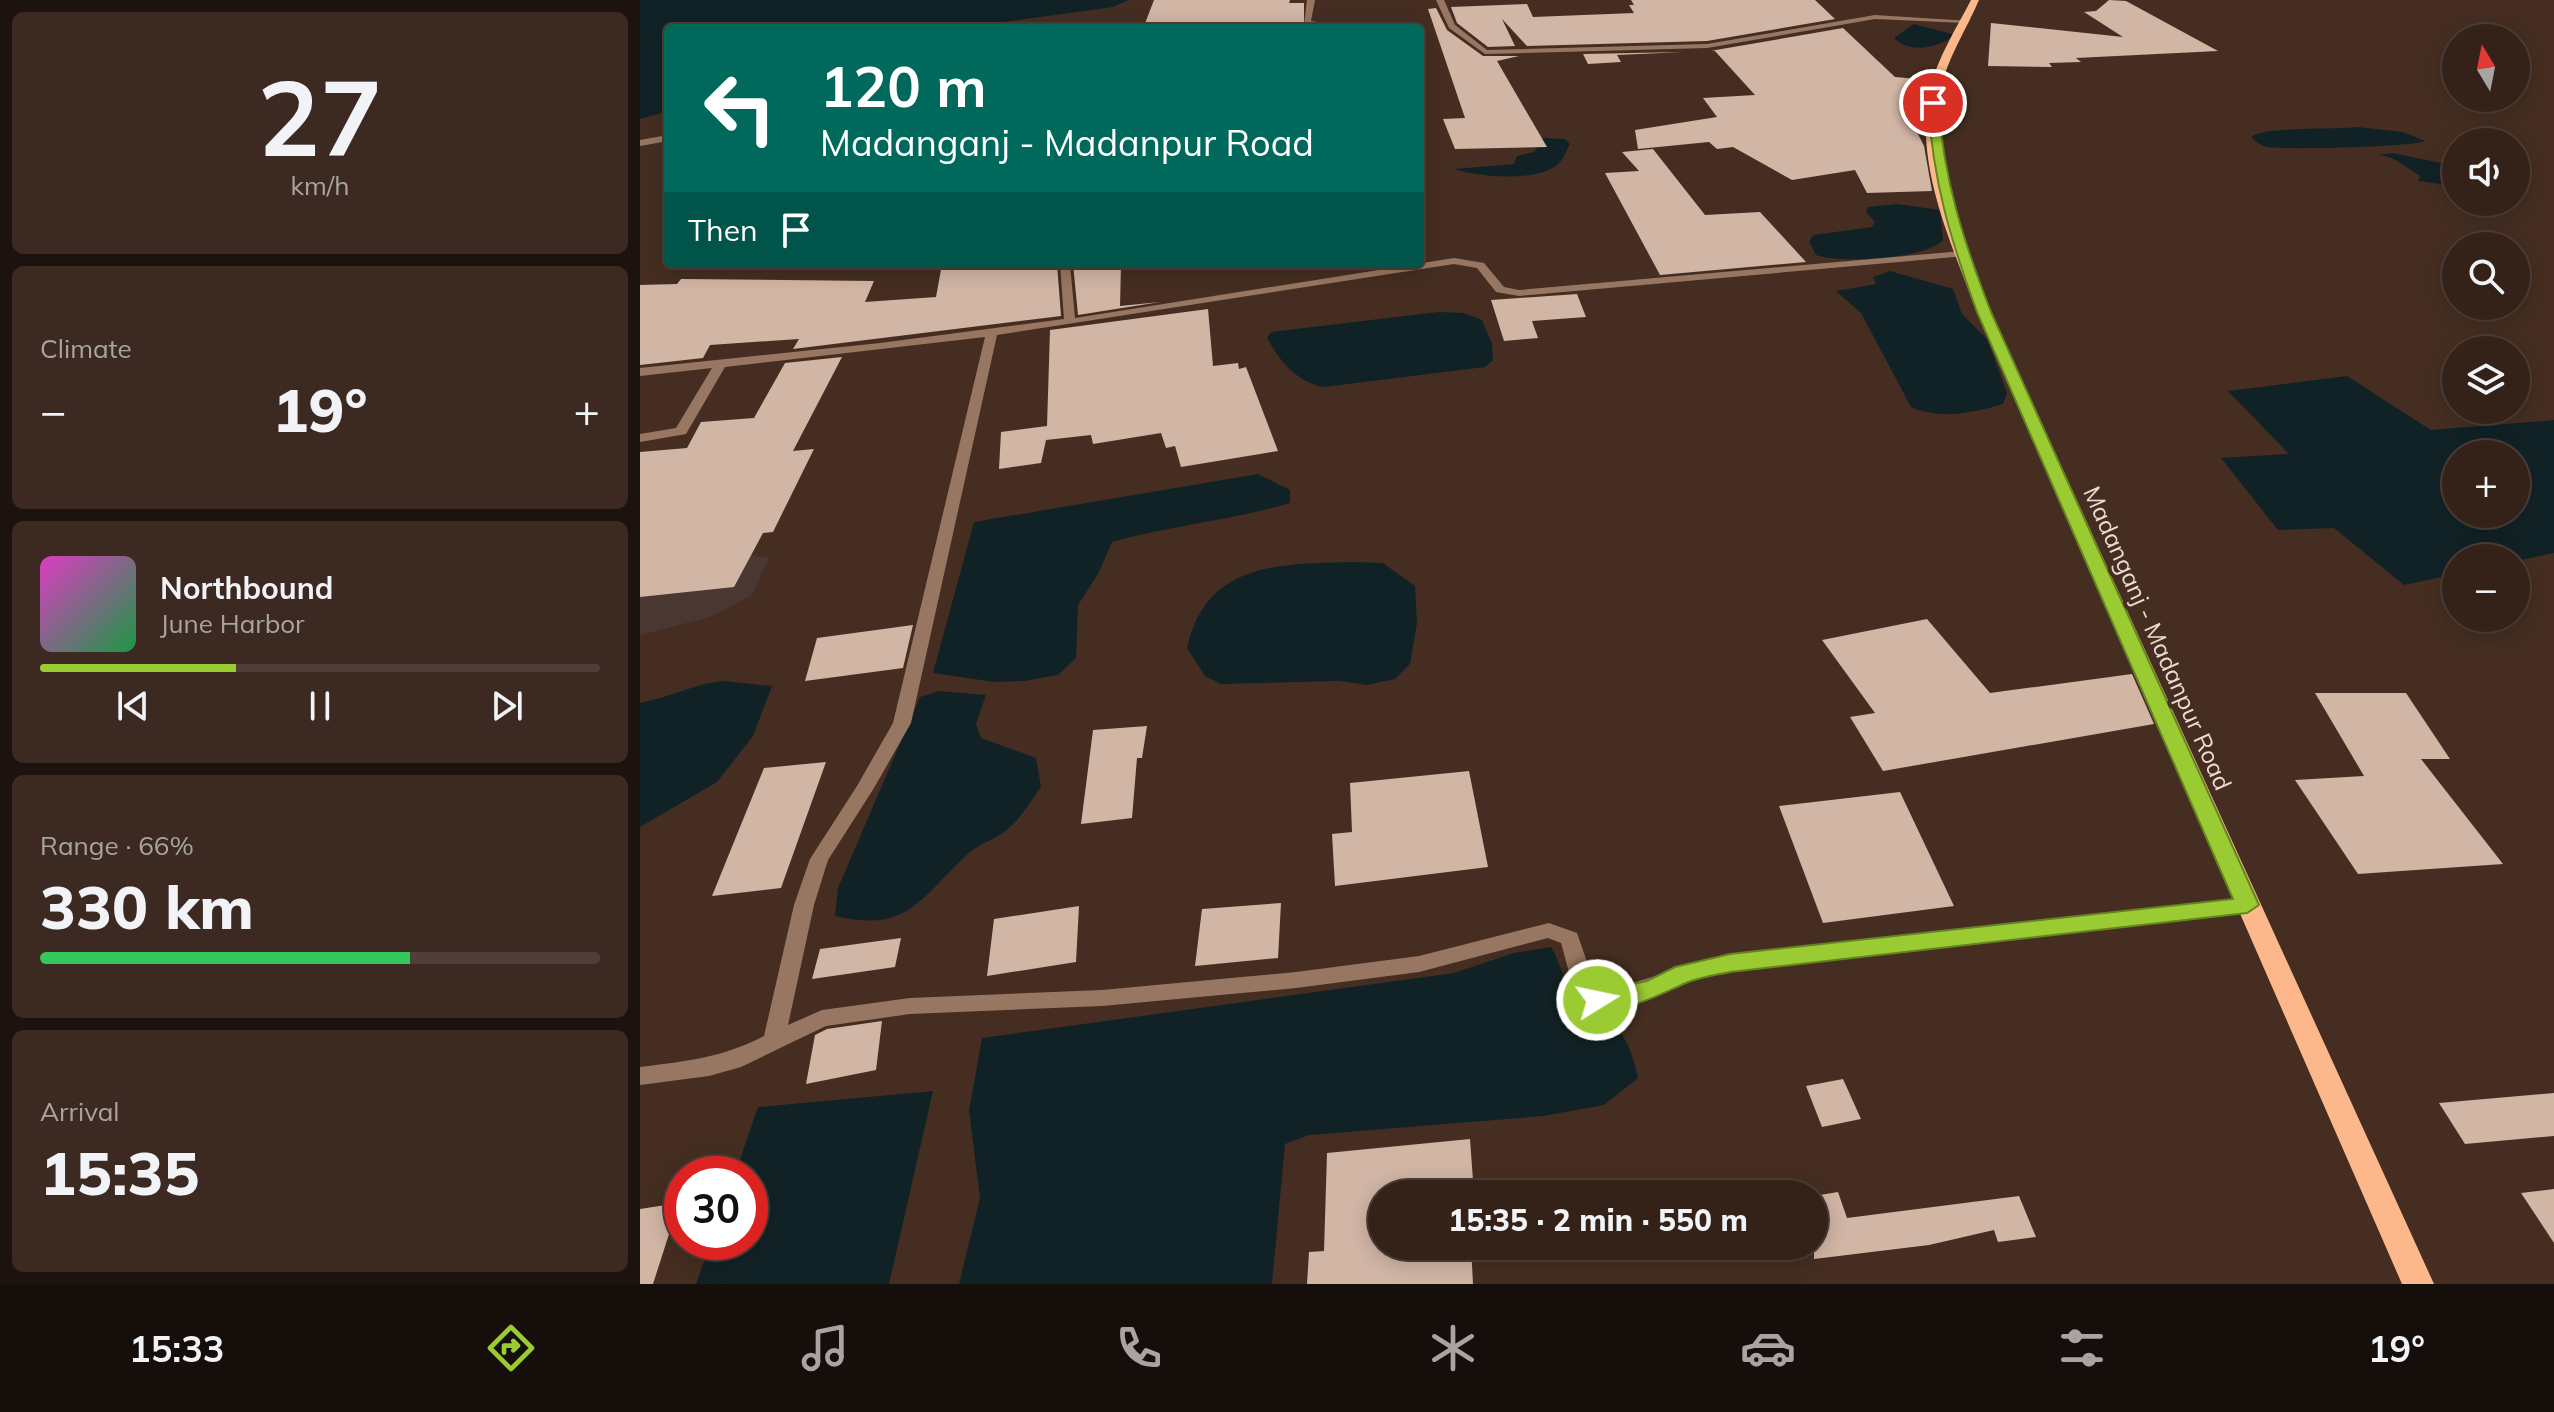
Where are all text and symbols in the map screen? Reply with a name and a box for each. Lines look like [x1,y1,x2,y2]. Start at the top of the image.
north arrow [2442,24,2530,112]
map controls [2442,24,2530,632]
text: 27 [258,51,382,182]
text: 120 m [820,51,987,121]
icon: left [688,56,792,160]
pin [1899,69,1967,137]
icon: arrive [1911,81,1955,125]
text: Madanganj - Madanpur Road [820,120,1314,165]
button: sound [2442,128,2530,216]
text: km/h [291,169,349,202]
icon: arrive [774,208,818,252]
text: Then [688,211,758,249]
button: search [2442,232,2530,320]
text: Climate [40,332,132,365]
button: layers [2442,336,2530,424]
text: 19° [272,372,368,447]
text: − [40,383,66,438]
text: + [574,383,600,438]
button: + [2442,440,2530,528]
street label: Madanganj - Madanpur Road [2077,482,2239,794]
button: − [2442,544,2530,632]
text: Northbound [160,569,333,607]
text: June Harbor [160,607,305,640]
icon: previous [111,684,155,728]
icon: pause [298,684,342,728]
icon: next [485,684,529,728]
text: Range · 66% [40,829,194,862]
text: 330 km [40,869,254,944]
position arrow [1555,958,1639,1042]
text: Arrival [40,1095,120,1128]
text: 15:35 [40,1135,200,1210]
speed limit sign: 30 [664,1156,768,1260]
text: 15:35 · 2 min · 550 m [1448,1201,1748,1239]
icon: directions [483,1320,539,1376]
icon: music [797,1320,853,1376]
icon: phone [1111,1320,1167,1376]
icon: climate [1425,1320,1481,1376]
icon: car [1740,1320,1796,1376]
icon: filters [2054,1320,2110,1376]
text: 15:33 [129,1326,224,1371]
text: 19° [2368,1326,2425,1371]

